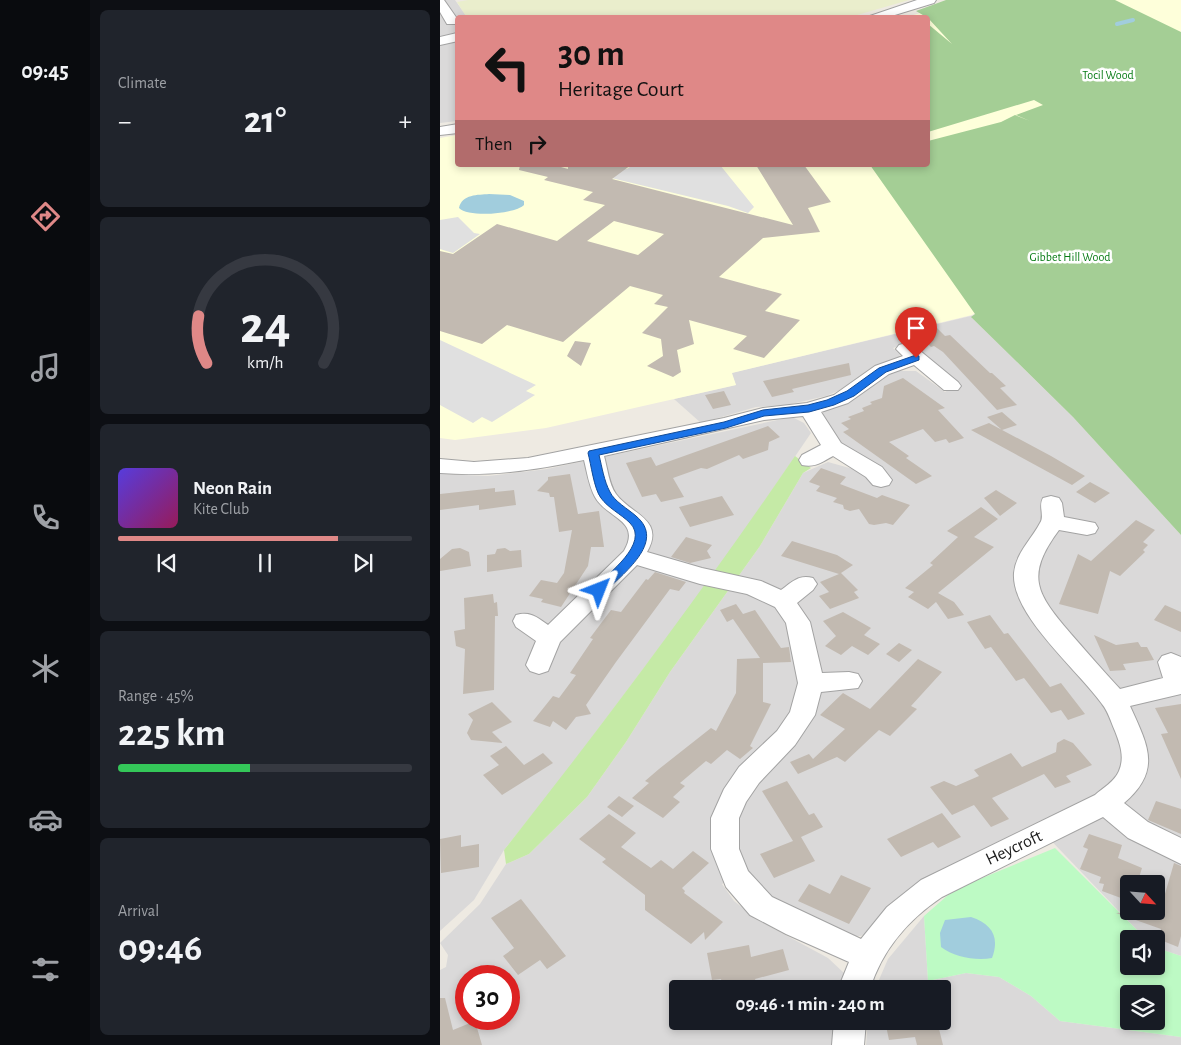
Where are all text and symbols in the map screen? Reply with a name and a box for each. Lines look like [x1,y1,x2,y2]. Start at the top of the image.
icon: left [475,35,540,100]
text: 30 m [558,37,625,72]
text: 09:45 [21,60,69,82]
park label: Tocil Wood [1082,69,1134,81]
text: Climate [118,75,167,91]
text: Heritage Court [558,78,684,100]
text: 21° [244,102,286,140]
text: − [118,108,131,136]
text: + [399,108,412,136]
icon: right [523,130,551,158]
text: Then [475,135,513,154]
icon: directions [28,199,63,234]
park label: Gibbet Hill Wood [1030,251,1111,263]
text: 24 [240,300,290,352]
pin [895,307,937,358]
icon: arrive [902,314,930,342]
icon: music [28,350,63,385]
text: km/h [247,354,283,372]
text: Neon Rain [193,479,272,498]
icon: phone [28,500,63,535]
text: Kite Club [193,501,249,517]
icon: previous [153,549,181,577]
icon: pause [251,549,279,577]
icon: next [349,549,377,577]
position arrow [572,563,624,615]
icon: climate [28,651,63,686]
text: Range · 45% [118,688,194,704]
text: 225 km [118,715,225,753]
icon: car [28,802,63,837]
street label: Heycroft [983,827,1045,869]
north arrow [1120,875,1165,920]
map controls [1120,875,1165,1030]
text: Arrival [118,903,159,919]
text: 09:46 [118,930,202,968]
button: sound [1120,930,1165,975]
icon: filters [28,952,63,987]
speed limit sign: 30 [455,965,520,1030]
button: layers [1120,985,1165,1030]
text: 09:46 · 1 min · 240 m [736,995,885,1014]

